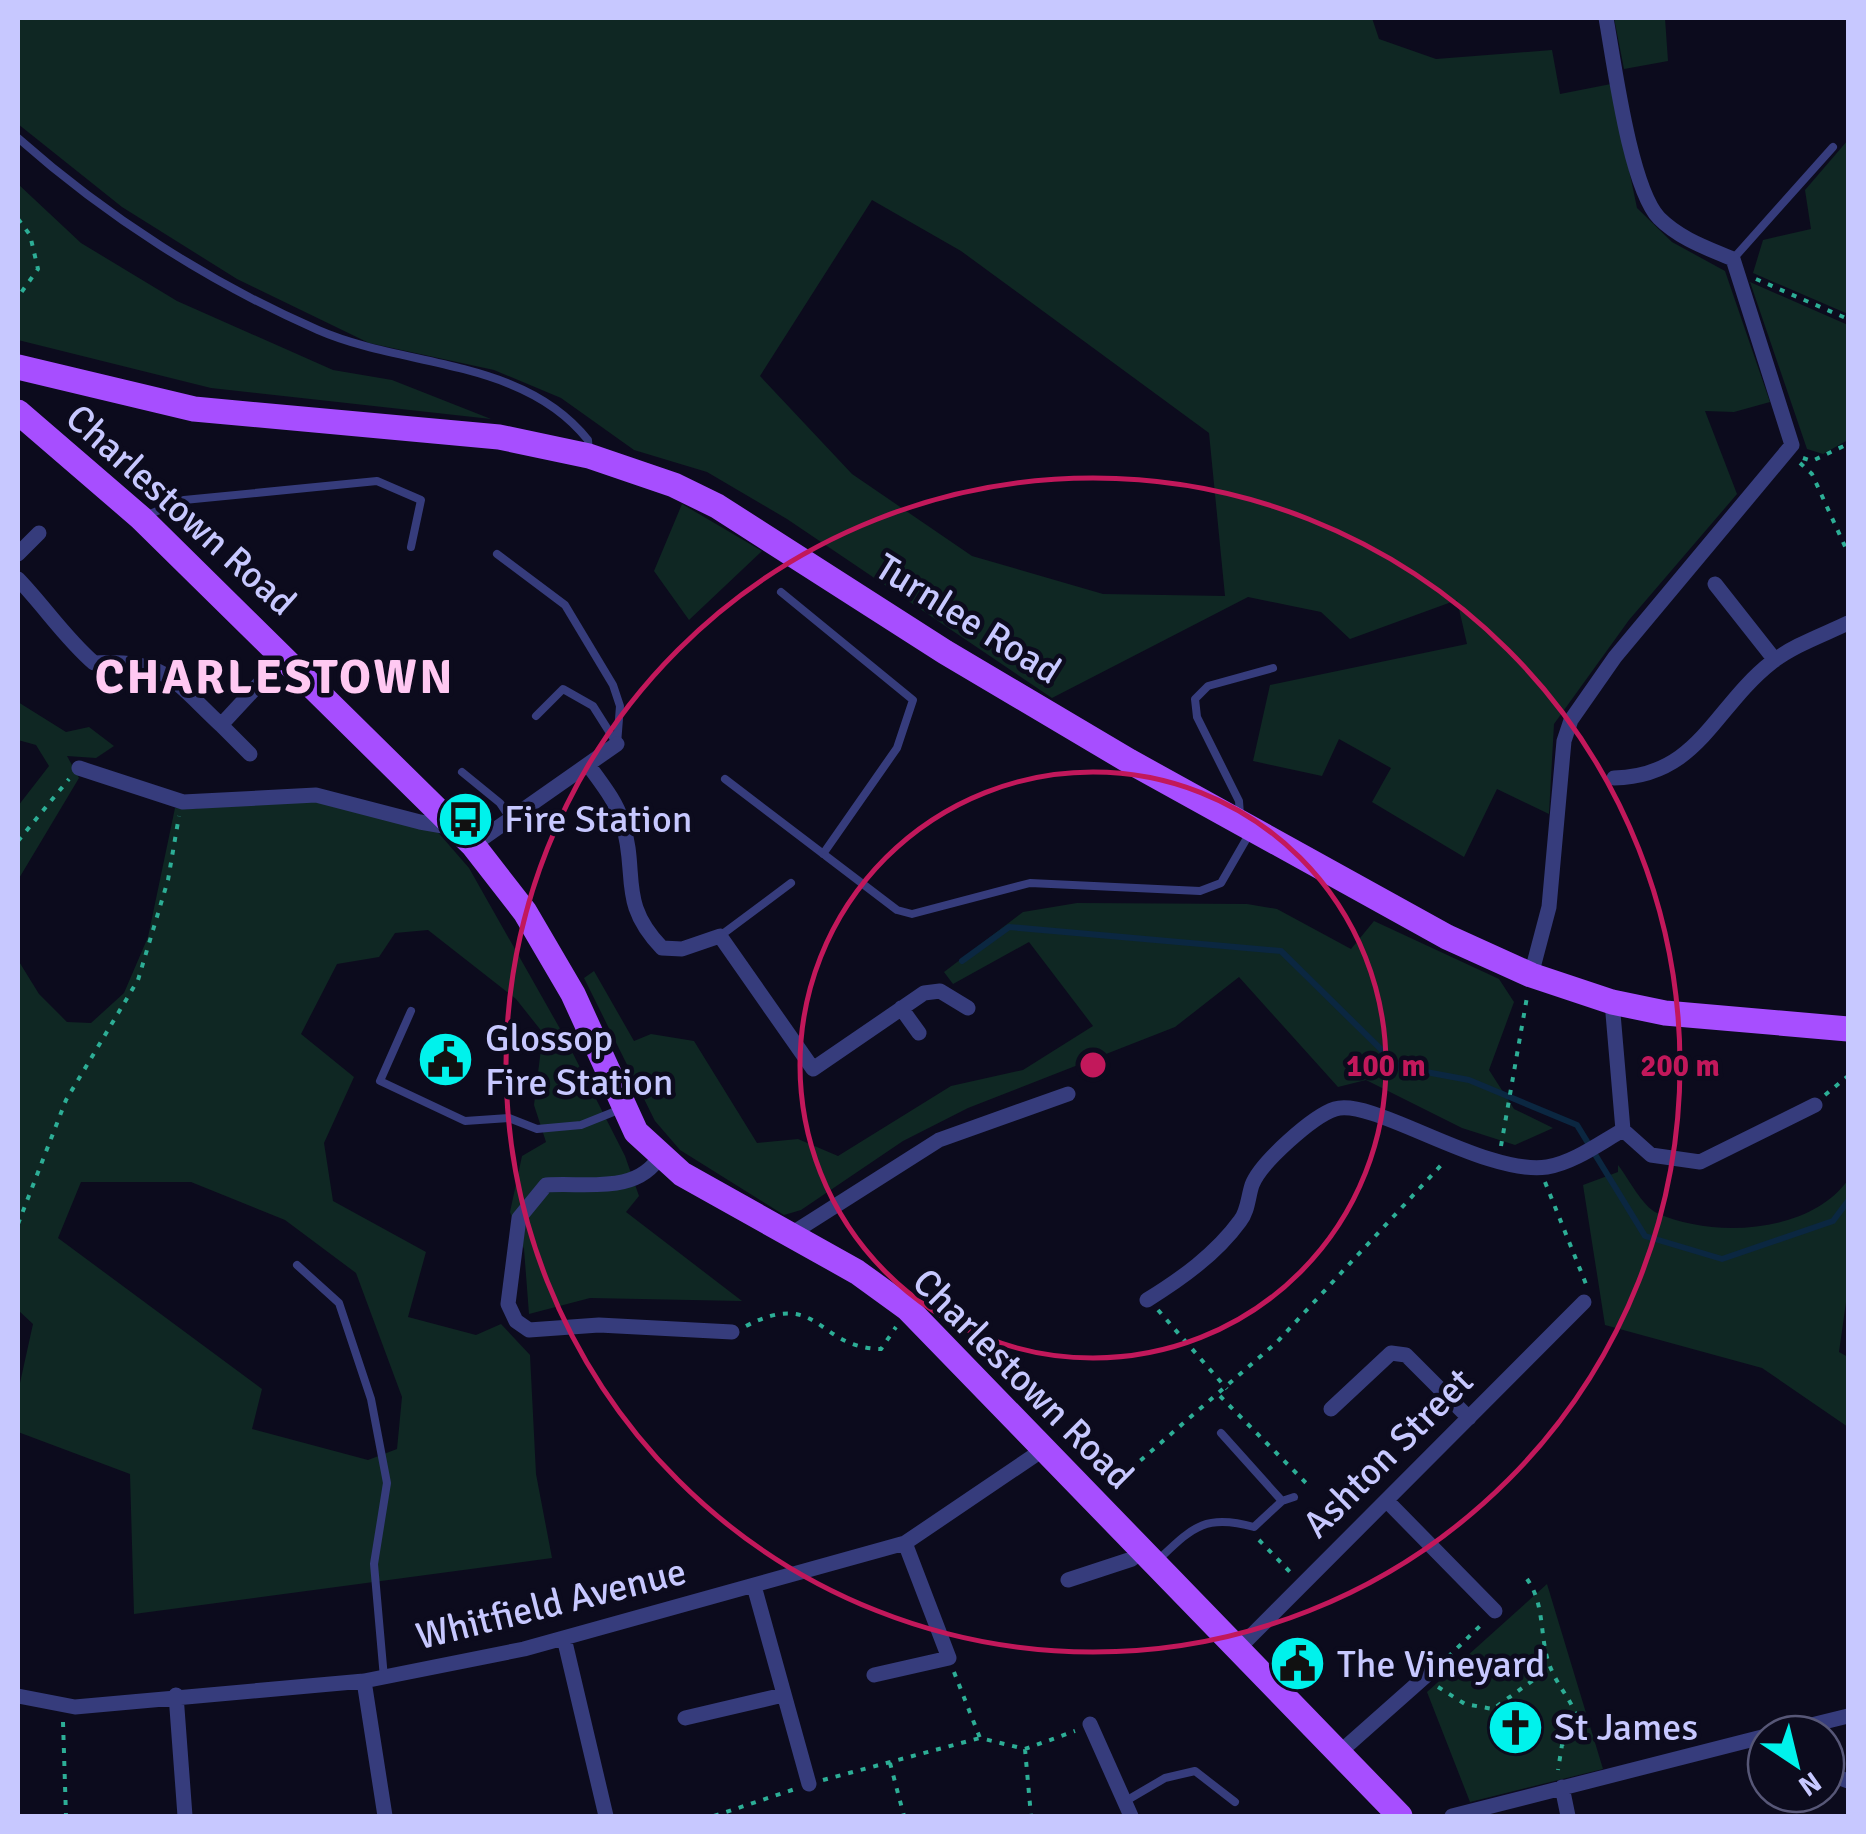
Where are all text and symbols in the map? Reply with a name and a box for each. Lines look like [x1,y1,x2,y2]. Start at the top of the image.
street label: Charlestown Road [56,394,306,626]
street label: Turnlee Road [867,544,1069,694]
district label: CHARLESTOWN [95,648,455,707]
bus stop icon: Fire Station [435,789,495,849]
place label: Fire Station [504,796,692,843]
place label: Glossop Fire Station [485,1015,673,1106]
public building icon: Glossop Fire Station [416,1030,476,1090]
centre of rings [1075,1047,1111,1083]
text: 100 m [1346,1048,1426,1085]
text: 200 m [1640,1048,1720,1085]
street label: Charlestown Road [903,1259,1143,1499]
street label: Ashton Street [1293,1358,1483,1548]
street label: Whitfield Avenue [411,1548,691,1660]
public building icon: The Vineyard [1268,1634,1328,1694]
place label: The Vineyard [1337,1641,1546,1688]
church icon: St James [1485,1697,1545,1757]
place label: St James [1554,1704,1698,1751]
north arrow [1746,1714,1846,1814]
text: N [1792,1764,1827,1803]

